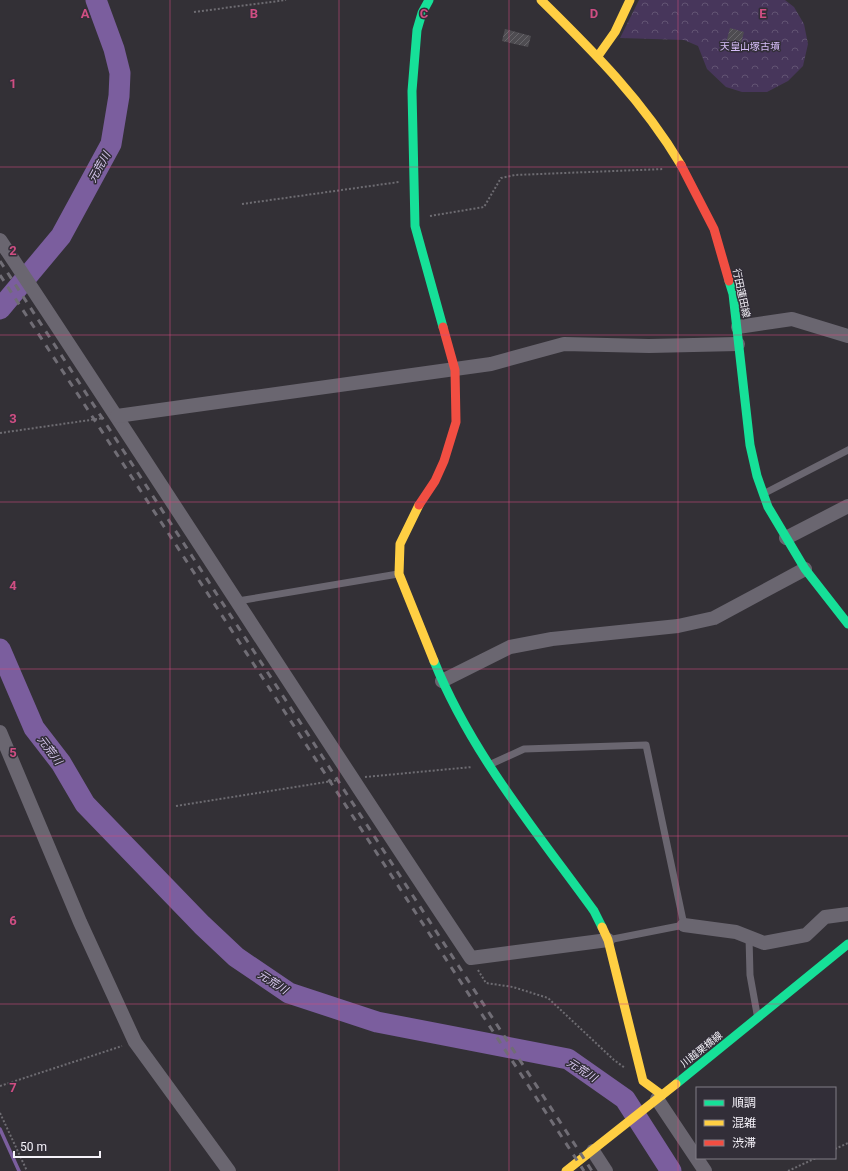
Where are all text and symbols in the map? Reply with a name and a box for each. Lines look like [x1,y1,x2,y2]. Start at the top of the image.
text: A [81,6,90,21]
text: B [250,6,258,21]
text: C [420,6,429,21]
text: D [590,6,598,21]
text: E [759,6,767,21]
park label: 天皇山塚古墳 [720,41,780,52]
text: 1 [9,76,17,91]
water label: 元荒川 [86,149,114,185]
text: 2 [9,243,17,258]
street label: 行田蓮田線 [731,268,752,319]
text: 3 [9,411,17,426]
text: 4 [9,578,17,593]
water label: 元荒川 [34,733,65,768]
text: 5 [9,745,17,760]
text: 6 [9,913,17,928]
water label: 元荒川 [255,968,291,997]
street label: 川越栗橋線 [678,1029,724,1069]
water label: 元荒川 [564,1056,600,1085]
text: 7 [9,1080,17,1095]
legend [696,1087,836,1159]
text: 順調 [732,1096,756,1110]
text: 混雑 [732,1116,756,1130]
scale bar [14,1133,100,1159]
text: 渋滞 [732,1136,756,1150]
text: 50 m [20,1140,47,1154]

